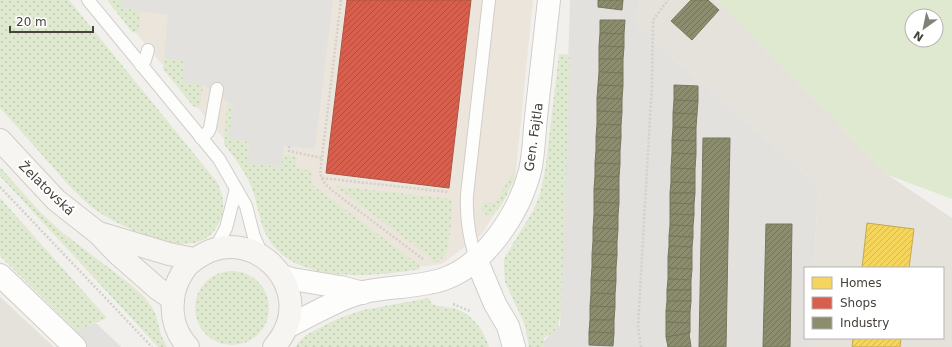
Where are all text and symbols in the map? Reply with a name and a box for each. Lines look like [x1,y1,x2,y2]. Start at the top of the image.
scale bar [10,8,93,34]
north arrow [904,8,944,48]
text: 20 m [16,15,47,29]
text: N [911,28,926,44]
street label: Gen. Fajtla [521,102,546,172]
street label: Želatovská [16,158,77,219]
legend [804,267,944,339]
text: Homes [840,276,882,290]
text: Shops [840,296,876,310]
text: Industry [840,316,889,330]

